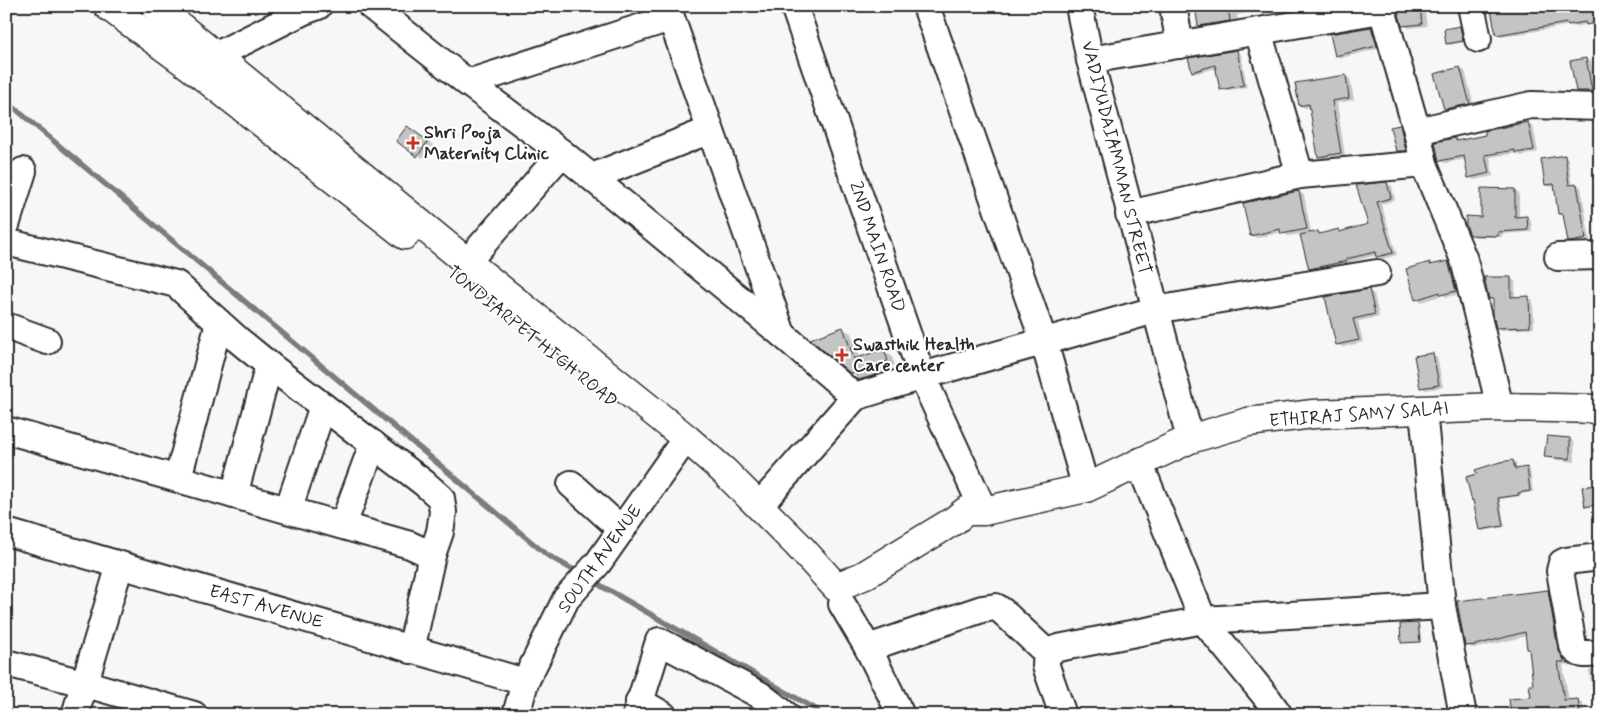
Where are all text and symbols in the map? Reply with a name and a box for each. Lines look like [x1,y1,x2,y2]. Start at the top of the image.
street label: VADIYUDAIAMMAN STREET [1075,39,1157,277]
place label: Shri Pooja Maternity Clinic [424,121,550,166]
marker: Shri Pooja Maternity Clinic [406,136,420,150]
street label: 2ND MAIN ROAD [843,178,911,316]
street label: TONDIARPET HIGH ROAD [442,261,622,413]
place label: Swasthik Health Care center [853,333,975,378]
marker: Swasthik Health Care center [835,348,849,362]
street label: ETHIRAJ SAMY SALAI [1268,397,1450,433]
street label: SOUTH AVENUE [553,500,647,618]
street label: EAST AVENUE [206,579,326,635]

